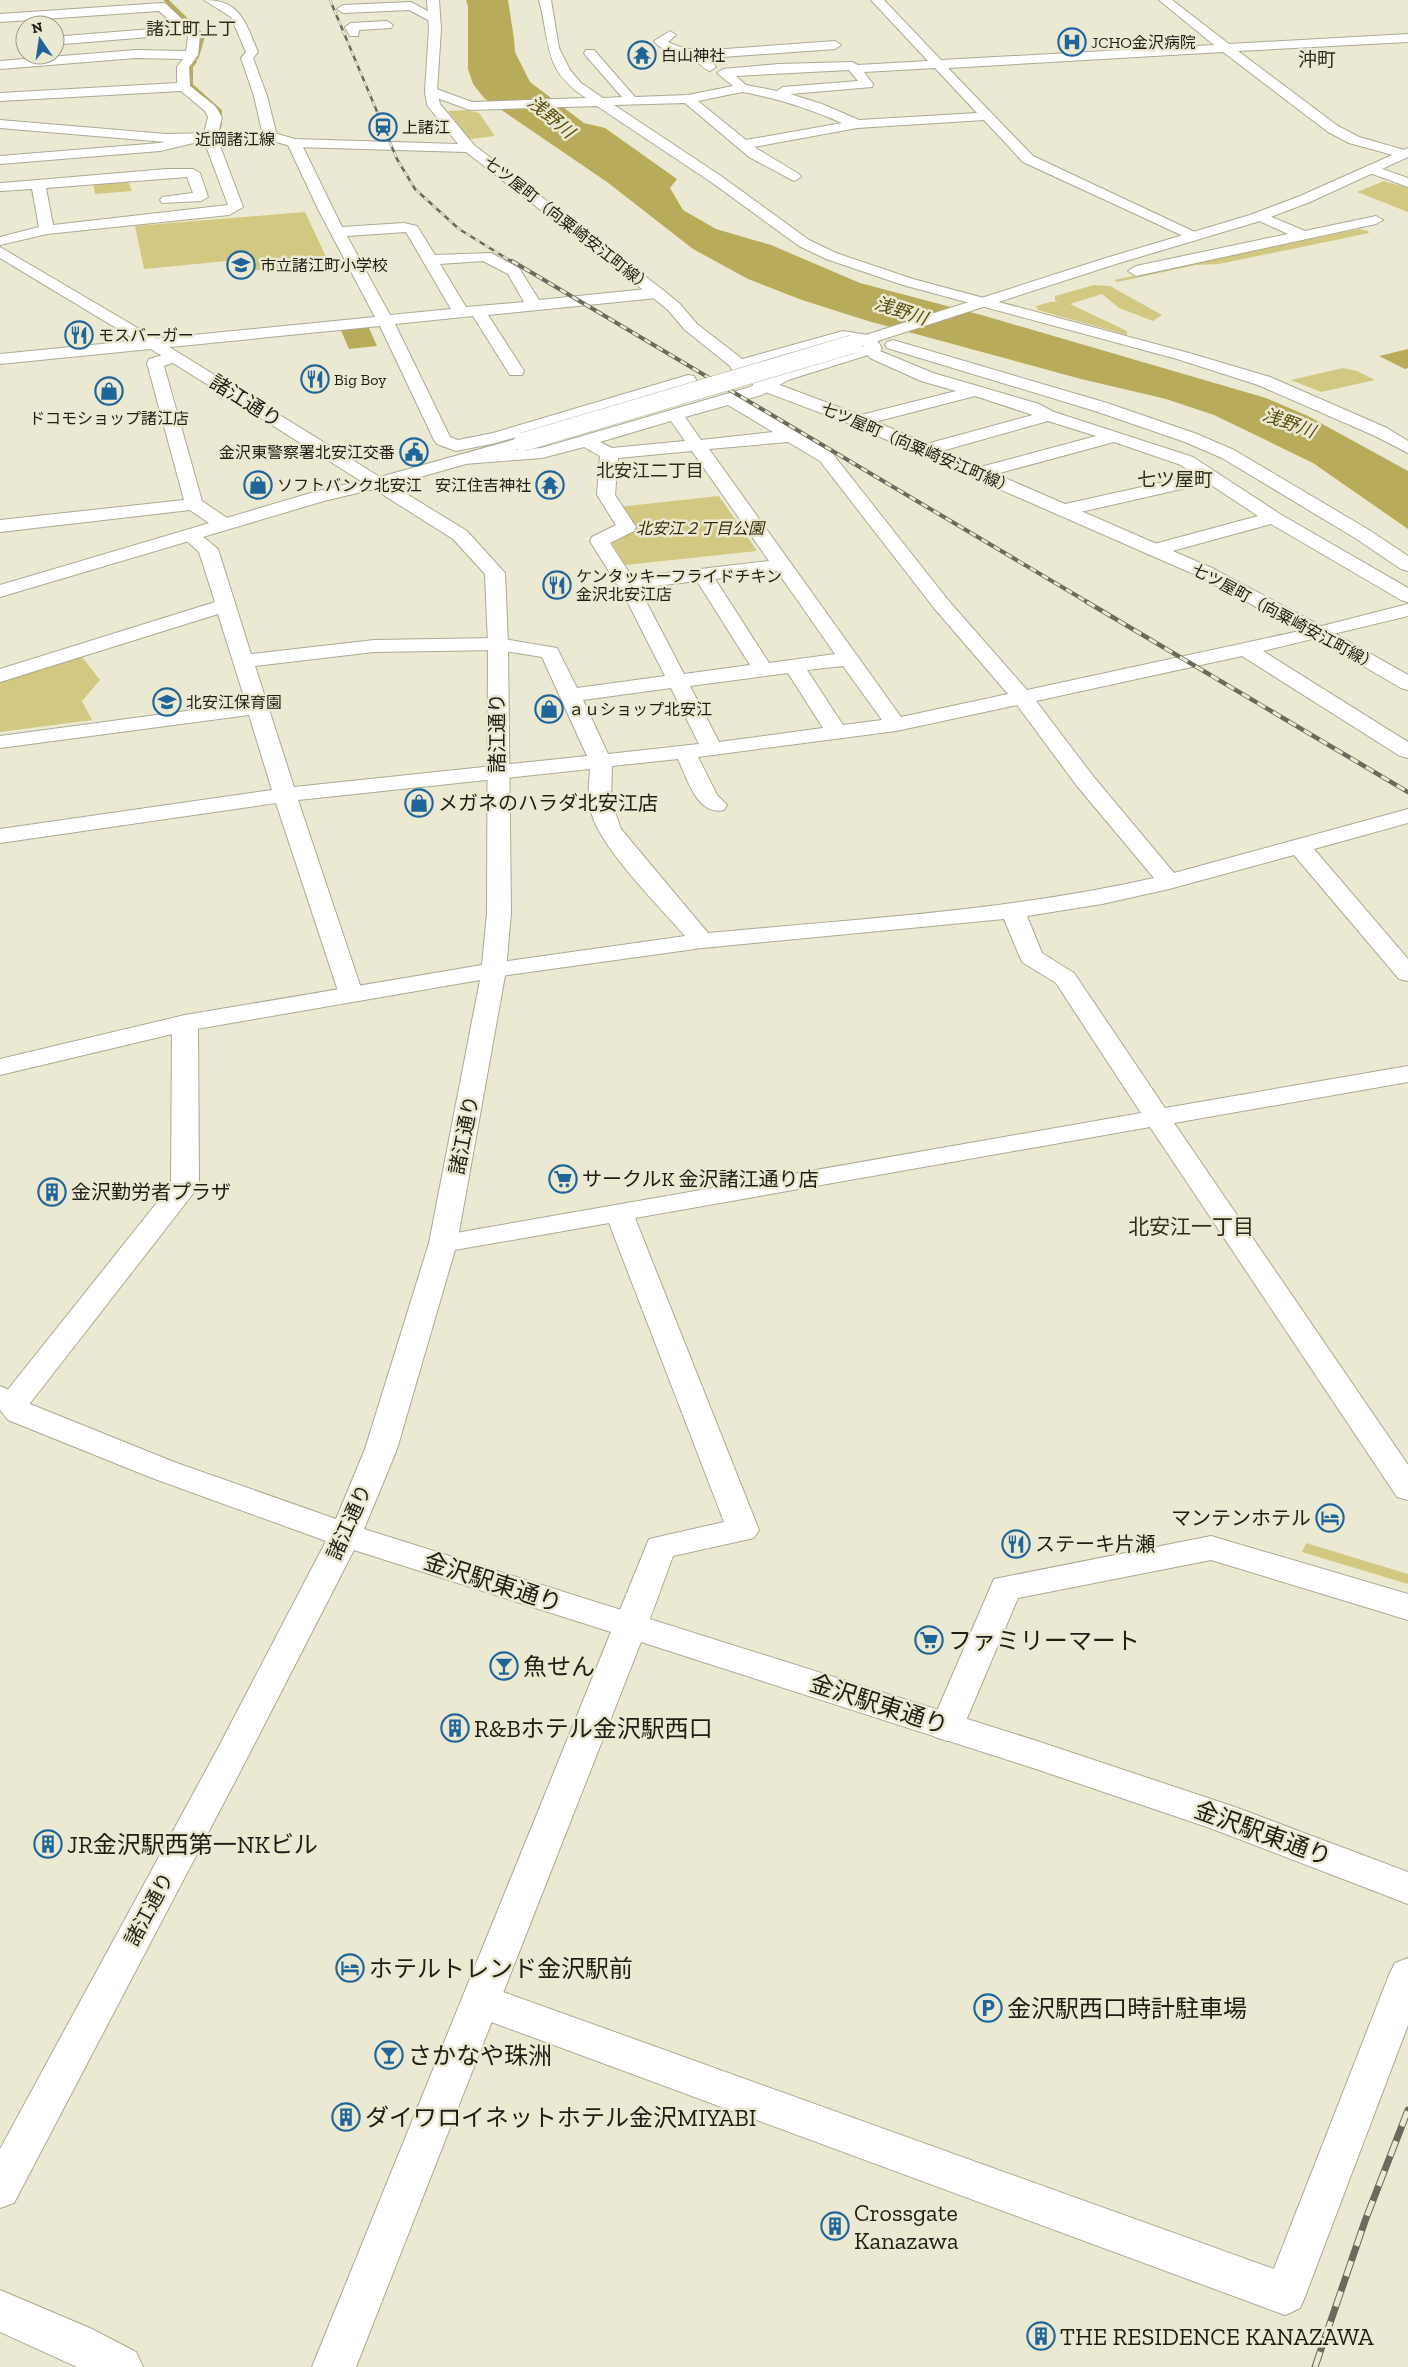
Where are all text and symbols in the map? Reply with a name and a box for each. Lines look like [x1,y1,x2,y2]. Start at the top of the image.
north arrow [15,15,65,65]
text: N [30,18,45,37]
district label: 諸江町上丁 [146,18,236,40]
hospital icon: JCHO金沢病院 [1057,27,1087,57]
place label: JCHO金沢病院 [1091,33,1196,52]
temple icon: 白山神社 [627,40,657,70]
place label: 白山神社 [661,46,725,65]
district label: 沖町 [1298,48,1336,71]
water label: 浅野川 [523,91,580,144]
station icon: 上諸江 [368,112,398,142]
place label: 上諸江 [402,118,450,137]
street label: 近岡諸江線 [195,130,275,149]
street label: 七ツ屋町（向粟崎安江町線） [480,152,656,296]
school or university icon: 市立諸江町小学校 [226,250,256,280]
place label: 市立諸江町小学校 [260,256,388,275]
water label: 浅野川 [872,292,932,330]
restaurant icon: モスバーガー [64,320,94,350]
place label: モスバーガー [98,326,194,345]
restaurant icon: Big Boy [300,364,330,394]
street label: 諸江通り [206,370,286,432]
place label: Big Boy [334,370,387,389]
shop icon: ドコモショップ諸江店 [94,376,124,406]
street label: 七ツ屋町（向粟崎安江町線） [819,399,1017,497]
water label: 浅野川 [1260,403,1320,443]
place label: ドコモショップ諸江店 [29,409,189,428]
public building icon: 金沢東警察署北安江交番 [399,437,429,467]
place label: 金沢東警察署北安江交番 [219,443,395,462]
district label: 北安江二丁目 [596,460,704,482]
district label: 七ツ屋町 [1137,468,1213,491]
shop icon: ソフトバンク北安江 [243,470,273,500]
temple icon: 安江住吉神社 [535,470,565,500]
place label: ソフトバンク北安江 [277,476,422,495]
place label: 安江住吉神社 [435,476,531,495]
park label: 北安江２丁目公園 [636,519,766,538]
street label: 七ツ屋町（向粟崎安江町線） [1189,560,1381,674]
place label: ケンタッキーフライドチキン 金沢北安江店 [576,567,782,604]
restaurant icon: ケンタッキーフライドチキン 金沢北安江店 [542,570,572,600]
school or university icon: 北安江保育園 [152,687,182,717]
place label: 北安江保育園 [186,693,282,712]
street label: 諸江通り [485,693,509,773]
shop icon: ａｕショップ北安江 [534,694,564,724]
place label: ａｕショップ北安江 [568,700,712,719]
shop icon: メガネのハラダ北安江店 [404,788,434,818]
place label: メガネのハラダ北安江店 [438,791,658,815]
street label: 諸江通り [445,1093,483,1177]
supermarket icon: サークルK 金沢諸江通り店 [548,1164,578,1194]
place label: サークルK 金沢諸江通り店 [582,1167,819,1191]
building icon: 金沢勤労者プラザ [37,1177,67,1207]
place label: 金沢勤労者プラザ [71,1180,231,1204]
district label: 北安江一丁目 [1128,1214,1254,1239]
street label: 諸江通り [322,1481,376,1563]
hotel icon: マンテンホテル [1315,1503,1345,1533]
place label: マンテンホテル [1171,1506,1311,1530]
restaurant icon: ステーキ片瀬 [1001,1529,1031,1559]
place label: ステーキ片瀬 [1035,1532,1155,1556]
street label: 金沢駅東通り [420,1546,566,1618]
supermarket icon: ファミリーマート [914,1625,944,1655]
place label: ファミリーマート [948,1626,1140,1655]
bar icon: 魚せん [489,1651,519,1681]
place label: 魚せん [523,1652,595,1681]
street label: 金沢駅東通り [806,1668,952,1740]
building icon: R&Bホテル金沢駅西口 [440,1713,470,1743]
place label: R&Bホテル金沢駅西口 [474,1714,713,1743]
street label: 金沢駅東通り [1190,1795,1336,1871]
building icon: JR金沢駅西第一NKビル [33,1829,63,1859]
place label: JR金沢駅西第一NKビル [67,1830,318,1859]
street label: 諸江通り [120,1868,178,1950]
hotel icon: ホテルトレンド金沢駅前 [335,1953,365,1983]
place label: ホテルトレンド金沢駅前 [369,1954,633,1983]
parking icon: 金沢駅西口時計駐車場 [973,1993,1003,2023]
place label: 金沢駅西口時計駐車場 [1007,1994,1247,2023]
bar icon: さかなや珠洲 [374,2040,404,2070]
place label: さかなや珠洲 [408,2041,552,2070]
building icon: ダイワロイネットホテル金沢MIYABI [331,2102,361,2132]
place label: ダイワロイネットホテル金沢MIYABI [365,2103,757,2132]
place label: Crossgate Kanazawa [854,2198,959,2255]
building icon: Crossgate Kanazawa [820,2211,850,2241]
building icon: THE RESIDENCE KANAZAWA [1026,2321,1056,2351]
place label: THE RESIDENCE KANAZAWA [1060,2322,1374,2351]

